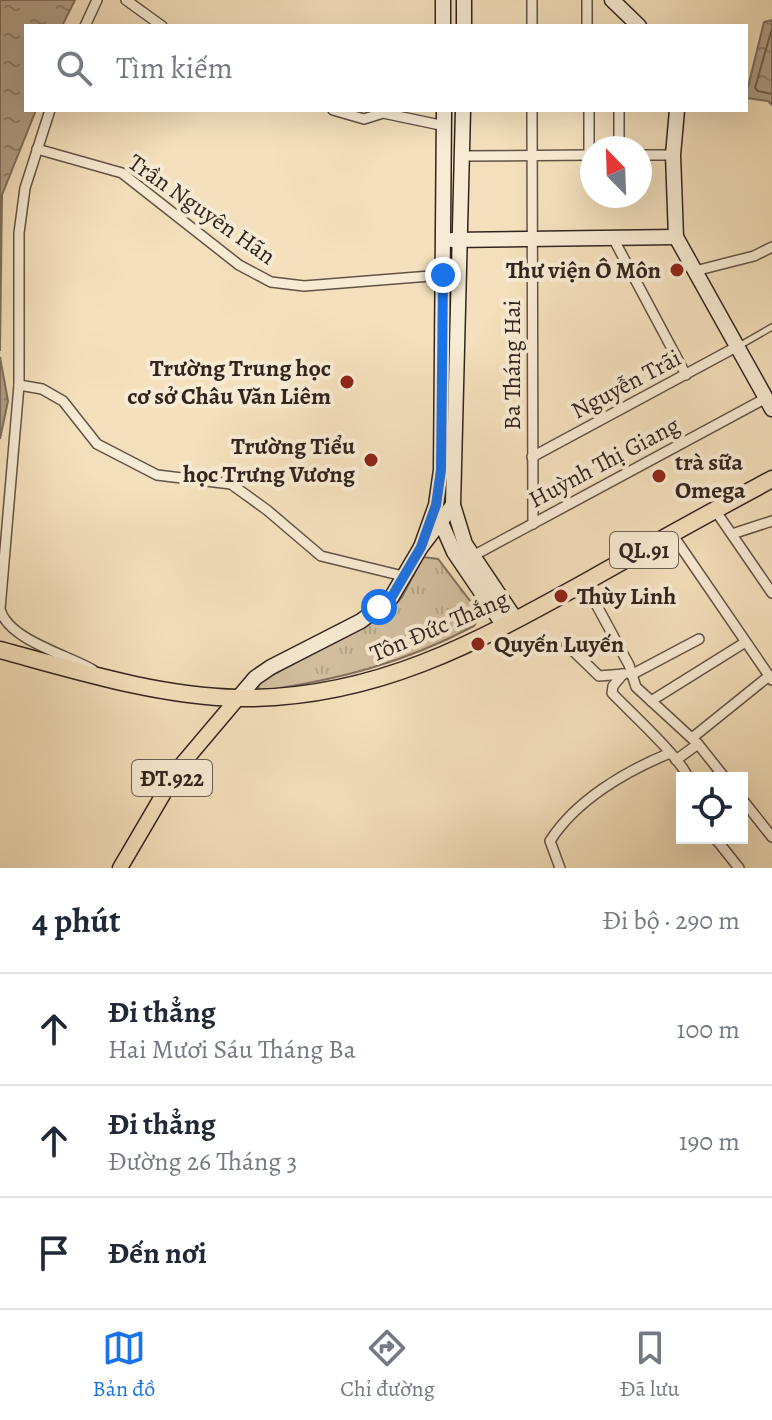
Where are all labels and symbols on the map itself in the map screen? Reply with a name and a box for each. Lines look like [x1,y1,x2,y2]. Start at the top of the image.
north arrow [580,136,652,208]
street label: Trần Nguyên Hãn [122,146,282,272]
place label: Thư viện Ô Môn [506,254,661,286]
route end [425,257,461,293]
marker: Thư viện Ô Môn [668,261,686,279]
street label: Ba Tháng Hai [496,300,528,430]
street label: Nguyễn Trãi [565,342,687,426]
place label: Trường Trung học cơ sở Châu Văn Liêm [127,352,331,412]
marker: Trường Trung học cơ sở Châu Văn Liêm [338,373,356,391]
street label: Huỳnh Thị Giang [523,409,685,515]
place label: Trường Tiểu học Trưng Vương [183,430,356,490]
place label: trà sữa Omega [675,446,746,506]
marker: Trường Tiểu học Trưng Vương [362,451,380,469]
marker: trà sữa Omega [650,467,668,485]
road number: QL.91 [610,532,678,568]
place label: Thùy Linh [577,580,676,612]
street label: Tôn Đức Thắng [365,583,513,669]
marker: Thùy Linh [552,587,570,605]
route start [361,589,397,625]
place label: Quyến Luyến [494,628,625,660]
marker: Quyến Luyến [469,635,487,653]
road number: ĐT.922 [132,760,212,796]

